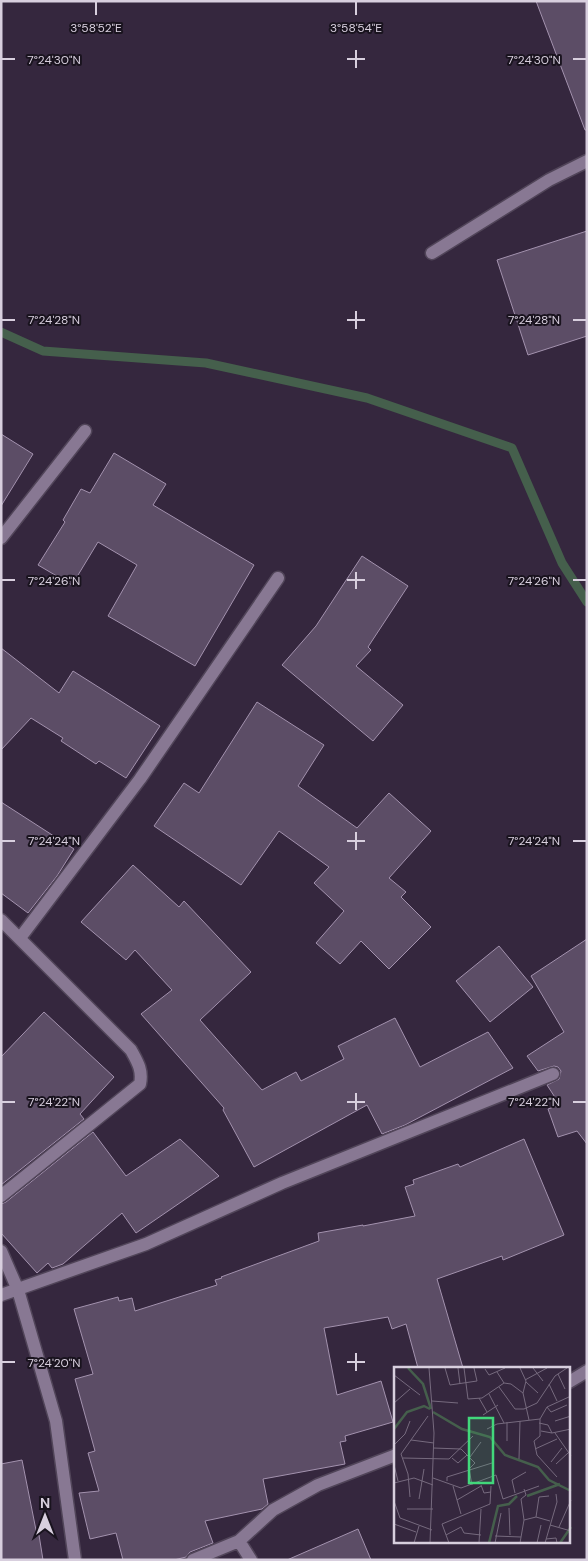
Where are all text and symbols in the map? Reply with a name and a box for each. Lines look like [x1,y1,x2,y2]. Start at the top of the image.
text: 3°58'52"E [70,20,122,36]
text: 3°58'54"E [330,20,382,36]
text: 7°24'30"N [27,52,81,68]
text: 7°24'30"N [507,52,561,68]
text: 7°24'28"N [28,312,80,328]
text: 7°24'28"N [508,312,560,328]
text: 7°24'26"N [28,573,80,589]
text: 7°24'26"N [508,573,560,589]
text: 7°24'24"N [28,833,80,849]
text: 7°24'24"N [508,833,560,849]
text: 7°24'22"N [28,1094,80,1110]
text: 7°24'22"N [508,1094,560,1110]
text: 7°24'20"N [27,1355,81,1371]
inset map [394,1367,570,1544]
north arrow [20,1491,70,1541]
text: N [40,1494,50,1512]

